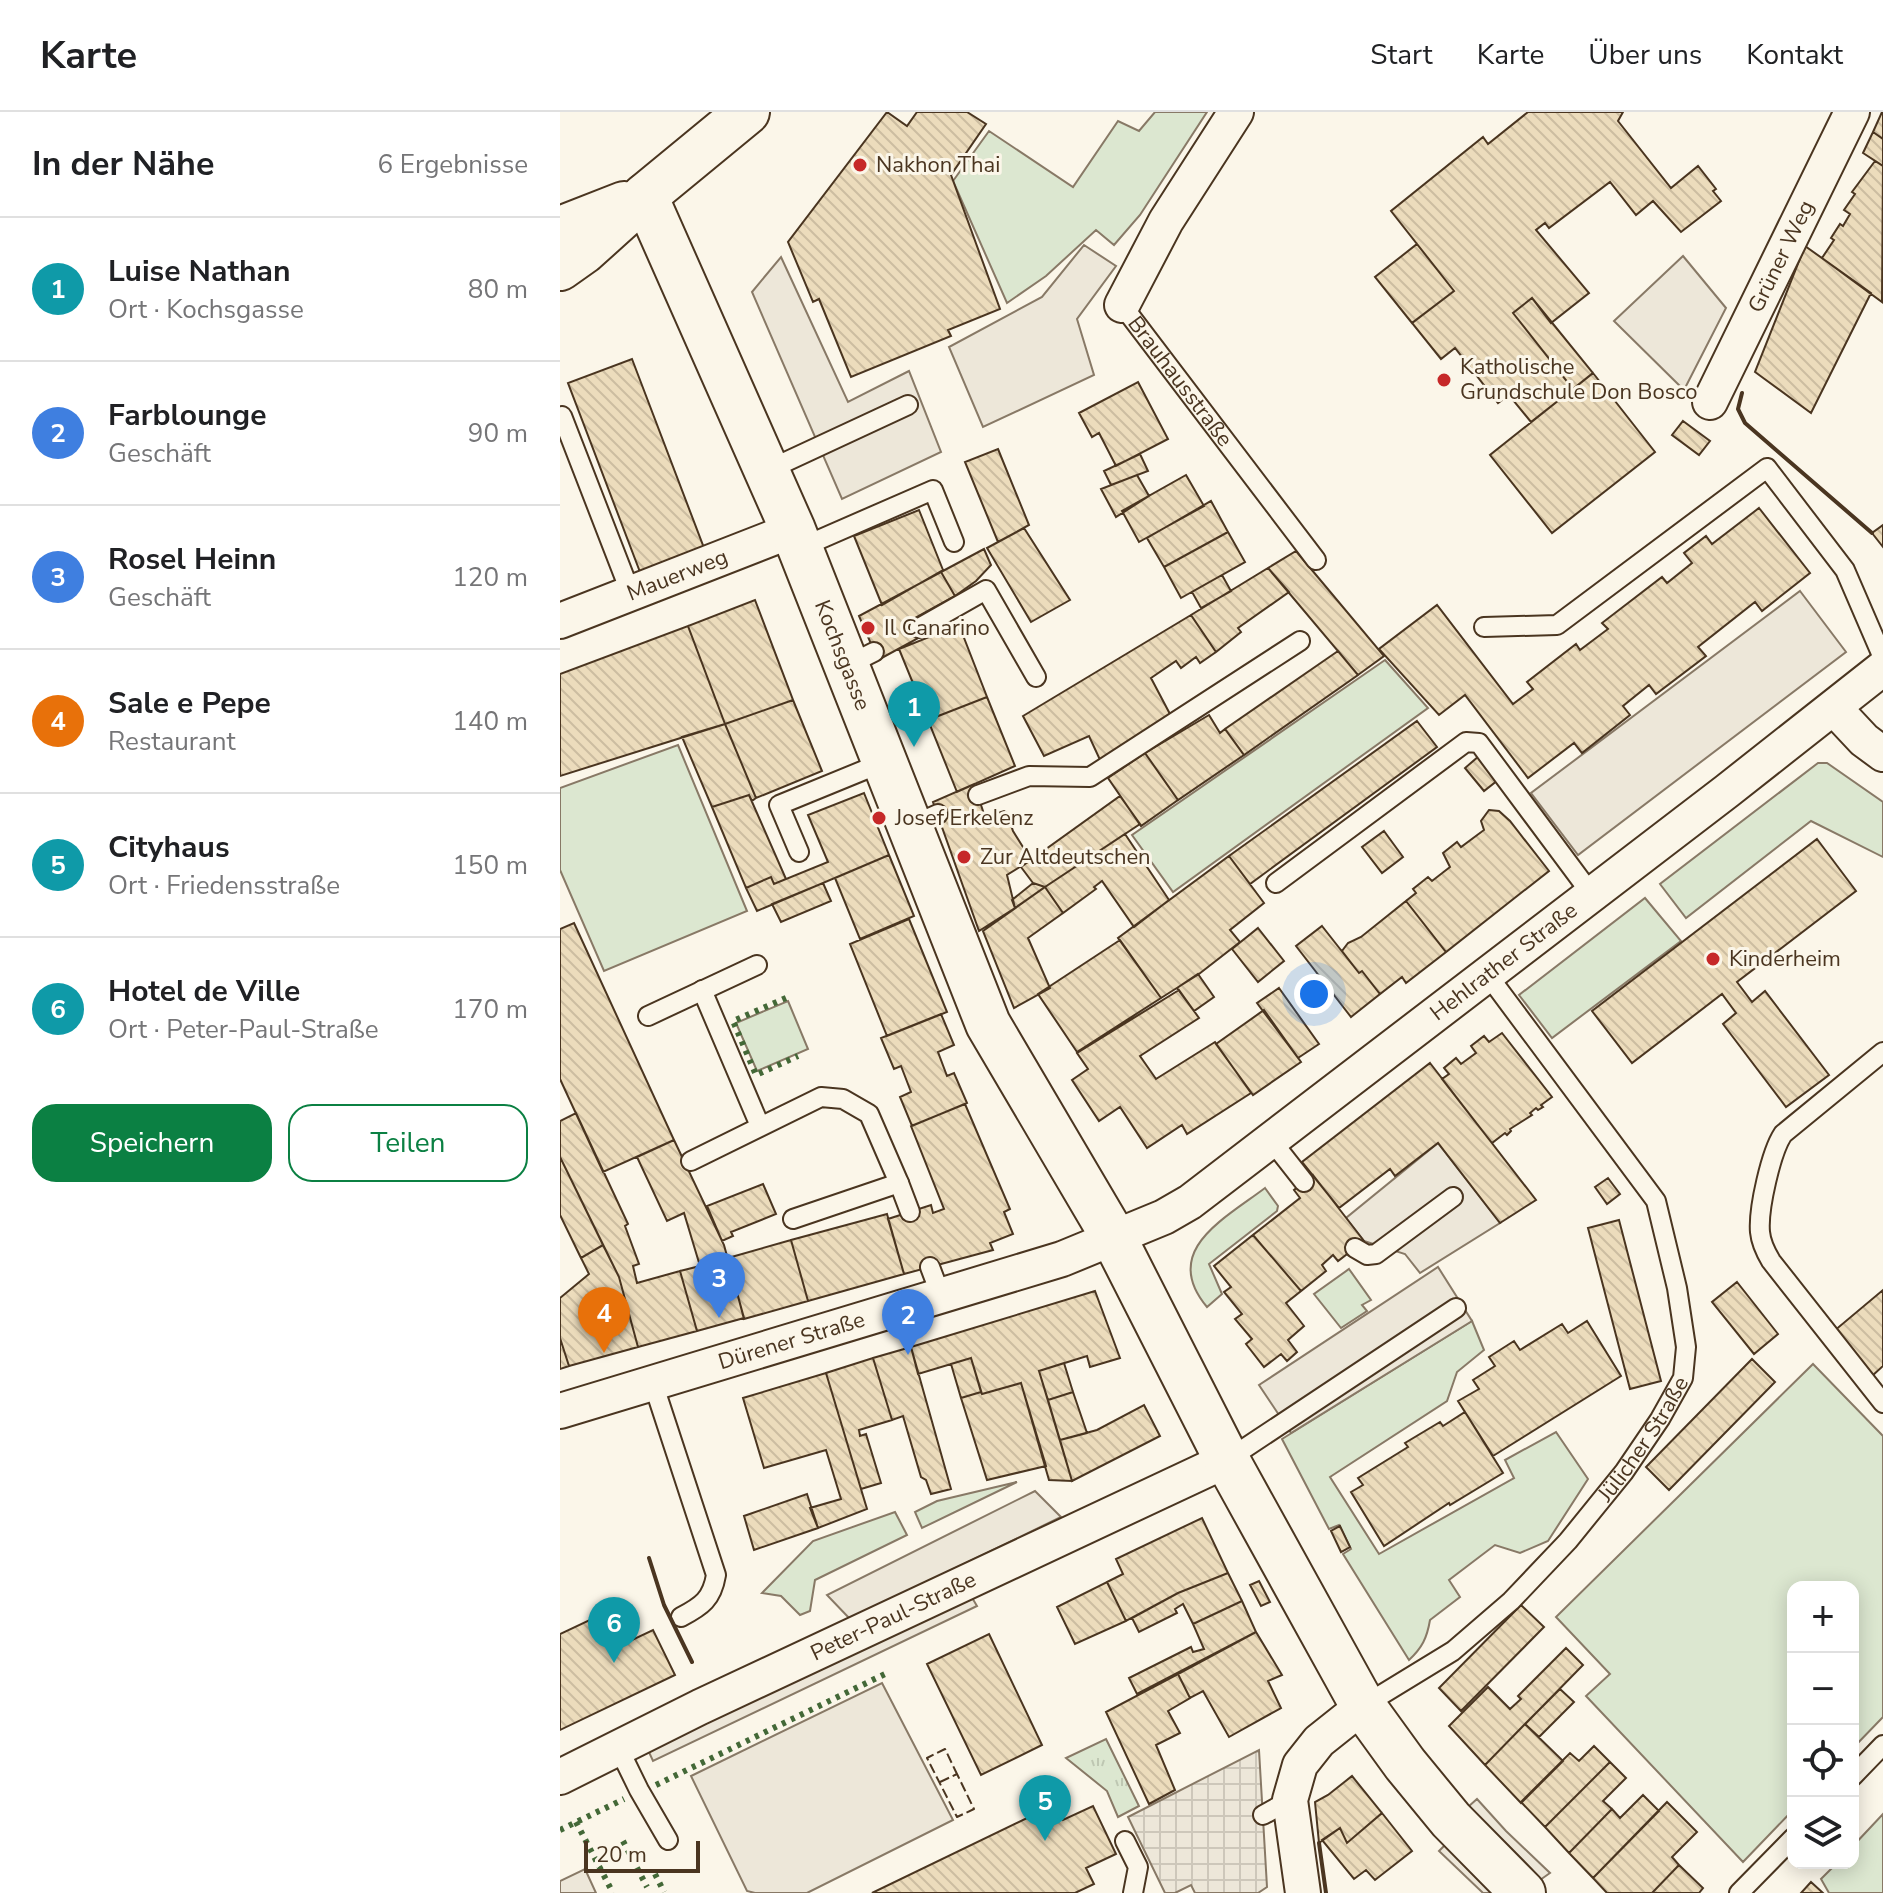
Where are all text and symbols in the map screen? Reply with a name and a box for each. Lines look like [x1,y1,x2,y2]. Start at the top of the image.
text: Karte [40,30,137,81]
text: Start [1370,36,1433,74]
text: Karte [1477,36,1544,74]
text: Über uns [1588,36,1702,74]
text: Kontakt [1746,36,1843,74]
text: In der Nähe [32,141,214,187]
text: 6 Ergebnisse [378,147,528,182]
place label: Nakhon Thai [876,150,1000,180]
marker: Nakhon Thai [851,156,869,174]
street label: Grüner Weg [1741,195,1821,318]
text: Luise Nathan [108,251,290,292]
text: 1 [50,272,66,307]
text: 80 m [468,272,528,307]
text: Ort · Kochsgasse [108,292,304,327]
street label: Brauhausstraße [1121,310,1239,453]
place label: Katholische Grundschule Don Bosco [1460,352,1697,407]
marker: Katholische Grundschule Don Bosco [1435,371,1453,389]
text: Farblounge [108,395,266,436]
text: 2 [50,416,66,451]
text: 90 m [468,416,528,451]
text: Geschäft [108,436,211,471]
text: Rosel Heinn [108,539,276,580]
street label: Mauerweg [623,542,732,608]
text: 3 [50,560,66,595]
text: 120 m [452,560,528,595]
text: Geschäft [108,580,211,615]
street label: Kochsgasse [807,596,878,715]
place label: Il Canarino [884,613,990,643]
marker: Il Canarino [859,619,877,637]
pin: 1 [888,681,940,747]
text: Sale e Pepe [108,683,271,724]
text: 4 [50,704,66,739]
text: 140 m [452,704,528,739]
text: Restaurant [108,724,236,759]
place label: Josef Erkelenz [894,803,1034,833]
marker: Josef Erkelenz [870,809,888,827]
text: Cityhaus [108,827,230,868]
place label: Zur Altdeutschen [980,842,1151,872]
text: 5 [50,848,66,883]
text: 150 m [452,848,528,883]
marker: Zur Altdeutschen [955,848,973,866]
text: Ort · Friedensstraße [108,868,340,903]
street label: Hehlrather Straße [1424,896,1584,1028]
place label: Kinderheim [1729,944,1841,974]
marker: Kinderheim [1704,950,1722,968]
text: Hotel de Ville [108,971,300,1012]
your location [1294,974,1334,1014]
text: 6 [50,992,66,1027]
text: 170 m [452,992,528,1027]
text: Ort · Peter-Paul-Straße [108,1012,379,1047]
button: Speichern [32,1104,272,1182]
button: Teilen [288,1104,528,1182]
pin: 3 [693,1252,745,1318]
pin: 4 [578,1287,630,1353]
pin: 2 [882,1289,934,1355]
street label: Dürener Straße [715,1305,869,1377]
street label: Jülicher Straße [1590,1371,1696,1509]
street label: Peter-Paul-Straße [806,1565,981,1668]
map controls [1787,1581,1859,1869]
button: + [1787,1581,1859,1653]
pin: 6 [588,1597,640,1663]
button: − [1787,1653,1859,1725]
button: locate [1787,1725,1859,1797]
pin: 5 [1019,1775,1071,1841]
button: layers [1787,1797,1859,1869]
scale bar [584,1837,700,1873]
text: 20 m [596,1840,647,1870]

